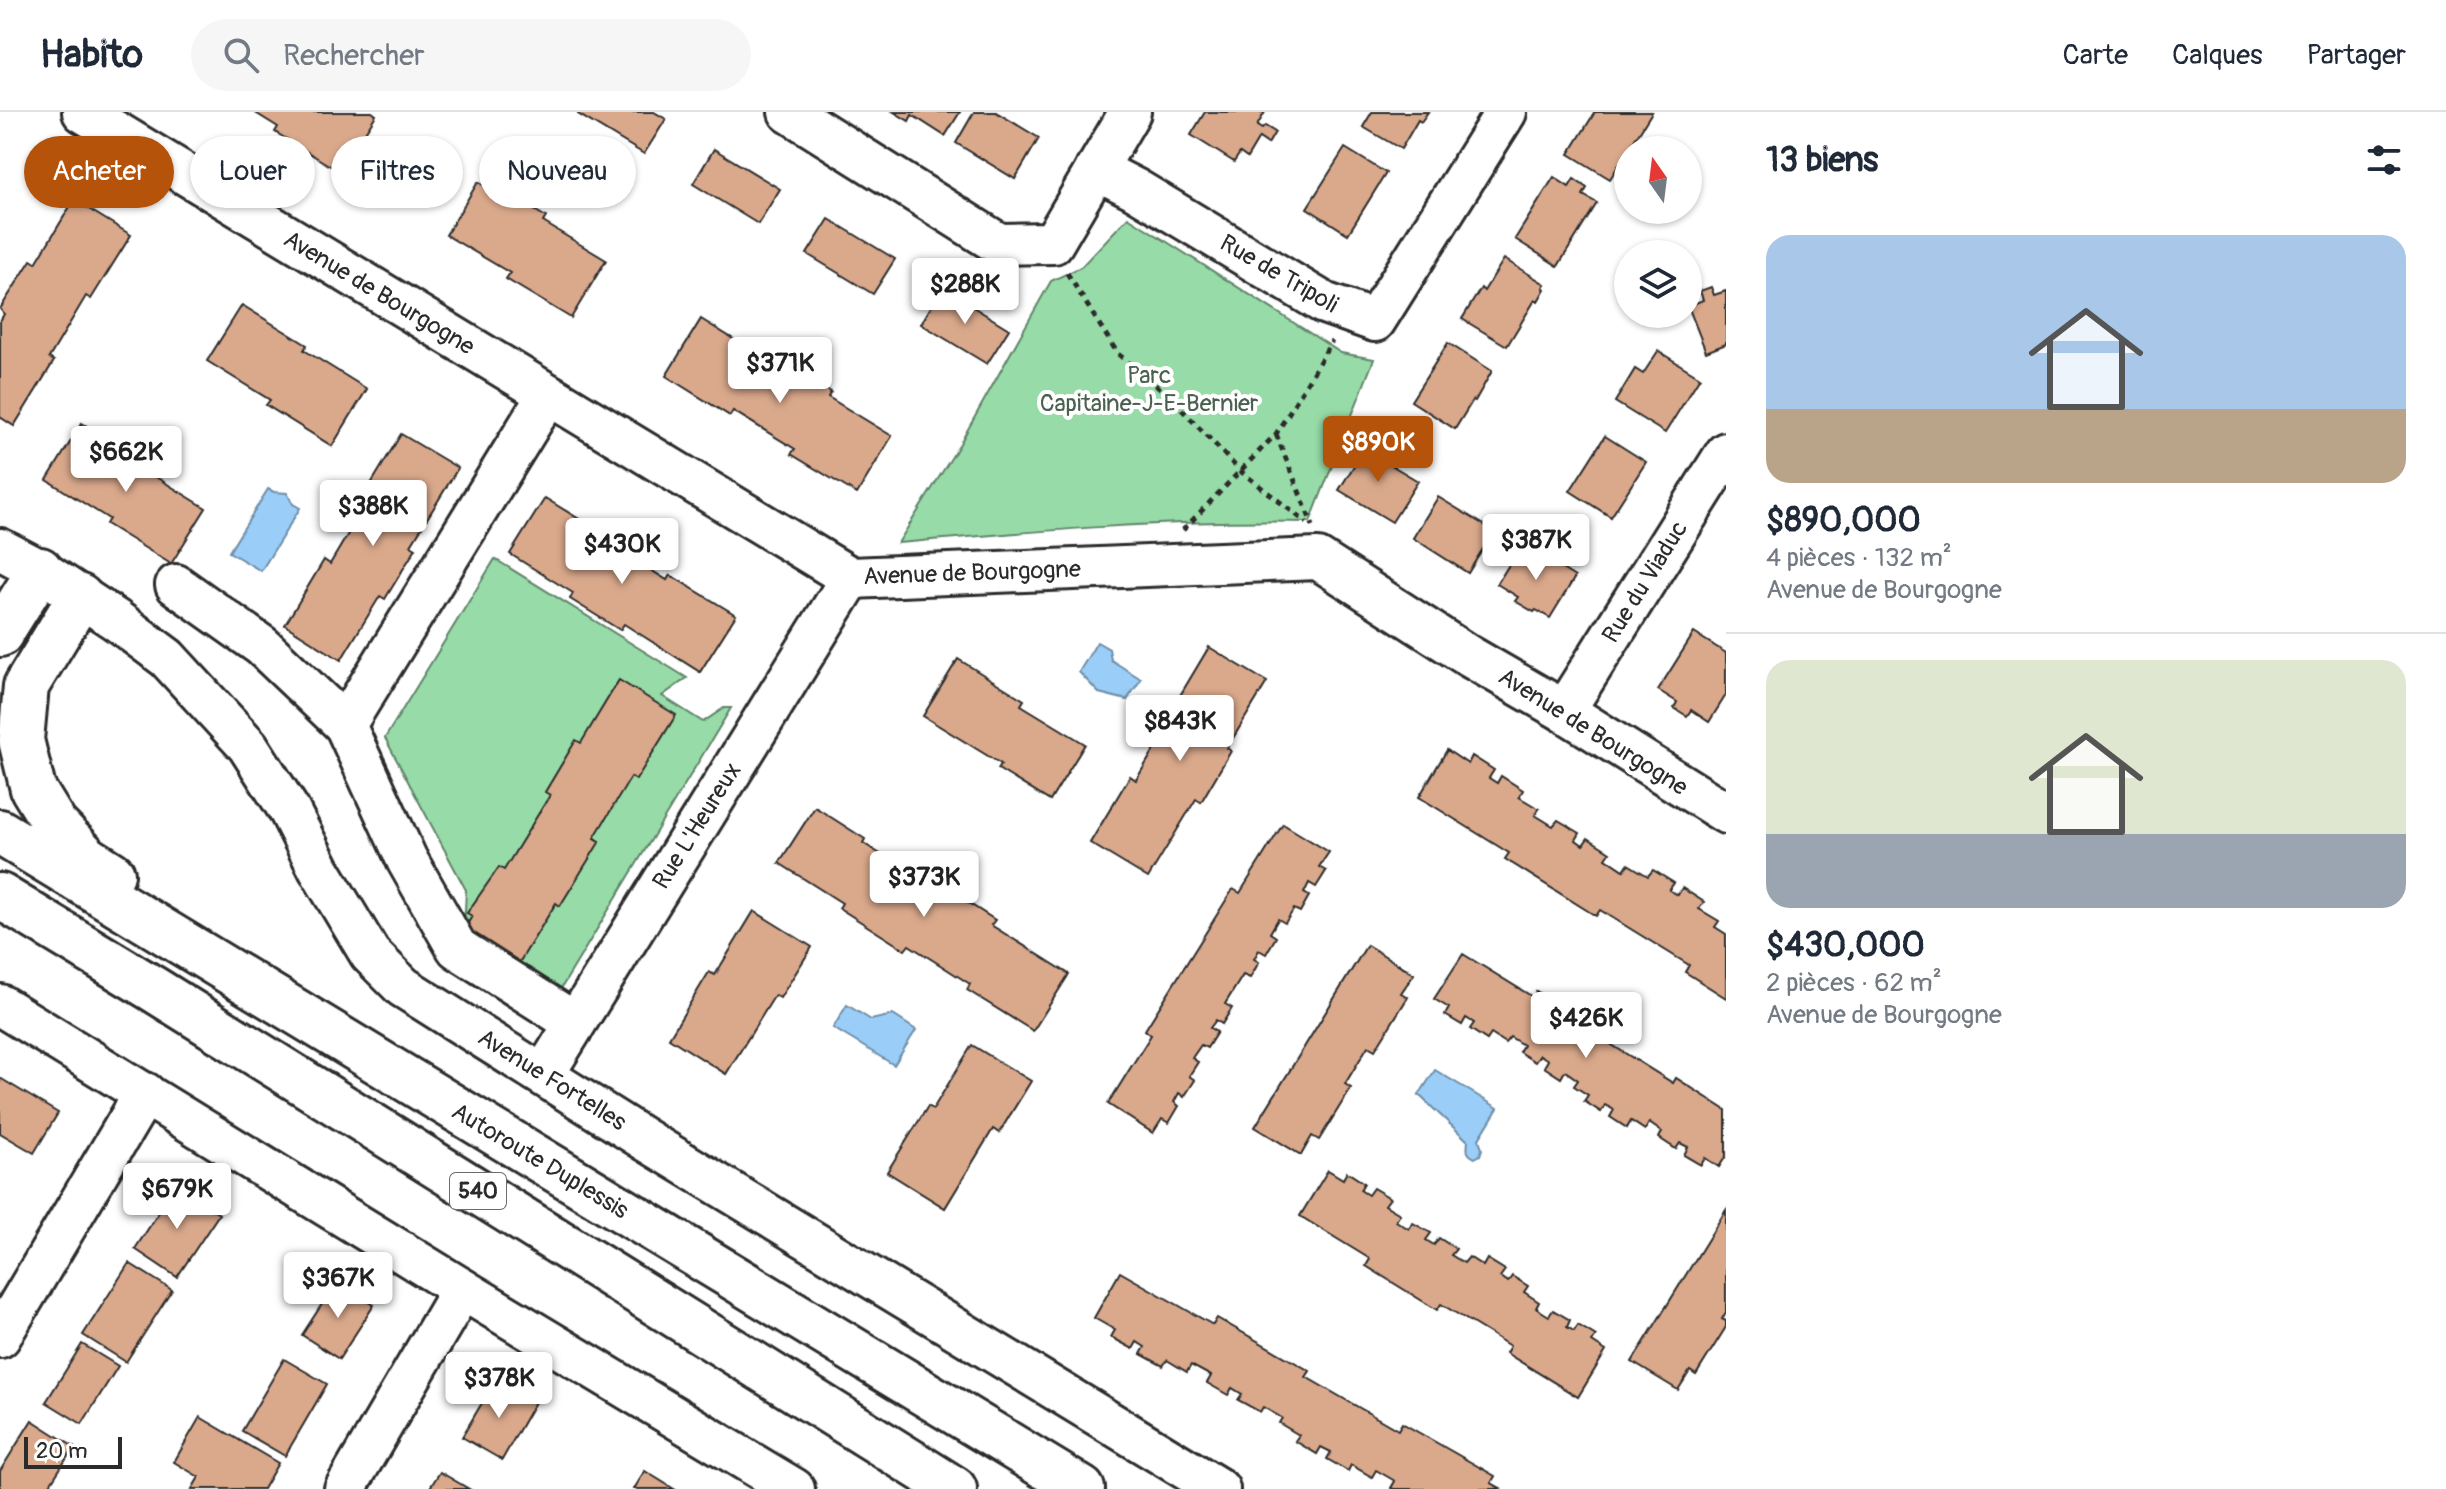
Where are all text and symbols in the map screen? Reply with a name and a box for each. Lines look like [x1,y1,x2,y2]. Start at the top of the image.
search box [191,19,751,91]
text: Habito [40,31,143,79]
icon: search [219,33,263,77]
text: Rechercher [283,37,425,74]
text: Carte [2063,38,2128,73]
text: Calques [2172,38,2262,73]
text: Partager [2306,38,2406,73]
chip: Acheter [24,136,174,208]
chip: Louer [190,136,315,208]
chip: Filtres [331,136,463,208]
chip: Nouveau [479,136,636,208]
north arrow [1614,136,1702,224]
map controls [1614,136,1702,328]
icon: filters [2362,138,2406,182]
text: 13 biens [1766,139,1878,182]
street label: Avenue de Bourgogne [278,225,480,362]
street label: Rue de Tripoli [1215,229,1343,319]
button: layers [1614,240,1702,328]
pin: $288K [909,258,1021,326]
text: $288K [930,268,1000,300]
icon: home [2014,287,2158,431]
pin: $371K [724,337,836,405]
text: $371K [746,347,814,379]
park label: Parc Capitaine-J-E-Bernier [1040,361,1259,418]
pin: $890K [1322,416,1434,484]
pin: $662K [70,426,182,494]
text: $890K [1341,426,1415,458]
text: $662K [89,436,163,468]
pin: $388K [317,480,429,548]
text: $388K [338,490,408,522]
text: $890,000 [1766,499,1921,542]
pin: $387K [1480,514,1592,582]
street label: Rue du Viaduc [1596,516,1694,648]
pin: $430K [566,518,678,586]
text: $387K [1500,524,1572,556]
text: $430K [583,528,661,560]
text: 4 pièces · 132 m² [1766,542,1952,574]
street label: Avenue de Bourgogne [863,555,1081,591]
text: Avenue de Bourgogne [1766,574,2002,606]
street label: Avenue de Bourgogne [1493,662,1693,802]
pin: $843K [1124,695,1236,763]
text: $843K [1144,705,1216,737]
icon: home [2014,712,2158,856]
street label: Rue L'Heureux [647,757,747,895]
pin: $373K [868,851,980,919]
text: $373K [888,861,960,893]
text: $430,000 [1766,924,1925,967]
text: 2 pièces · 62 m² [1766,967,1942,999]
pin: $426K [1530,992,1642,1060]
text: Avenue de Bourgogne [1766,999,2002,1031]
text: $426K [1549,1002,1623,1034]
street label: Avenue Fortelles [473,1023,632,1137]
street label: Autoroute Duplessis [446,1097,634,1225]
pin: $679K [121,1163,233,1231]
text: $679K [141,1173,213,1205]
road number: 540 [450,1173,506,1209]
pin: $367K [282,1252,394,1320]
text: $367K [302,1262,374,1294]
pin: $378K [443,1352,555,1420]
text: $378K [463,1362,535,1394]
scale bar [24,1433,122,1469]
text: 20 m [36,1437,88,1465]

